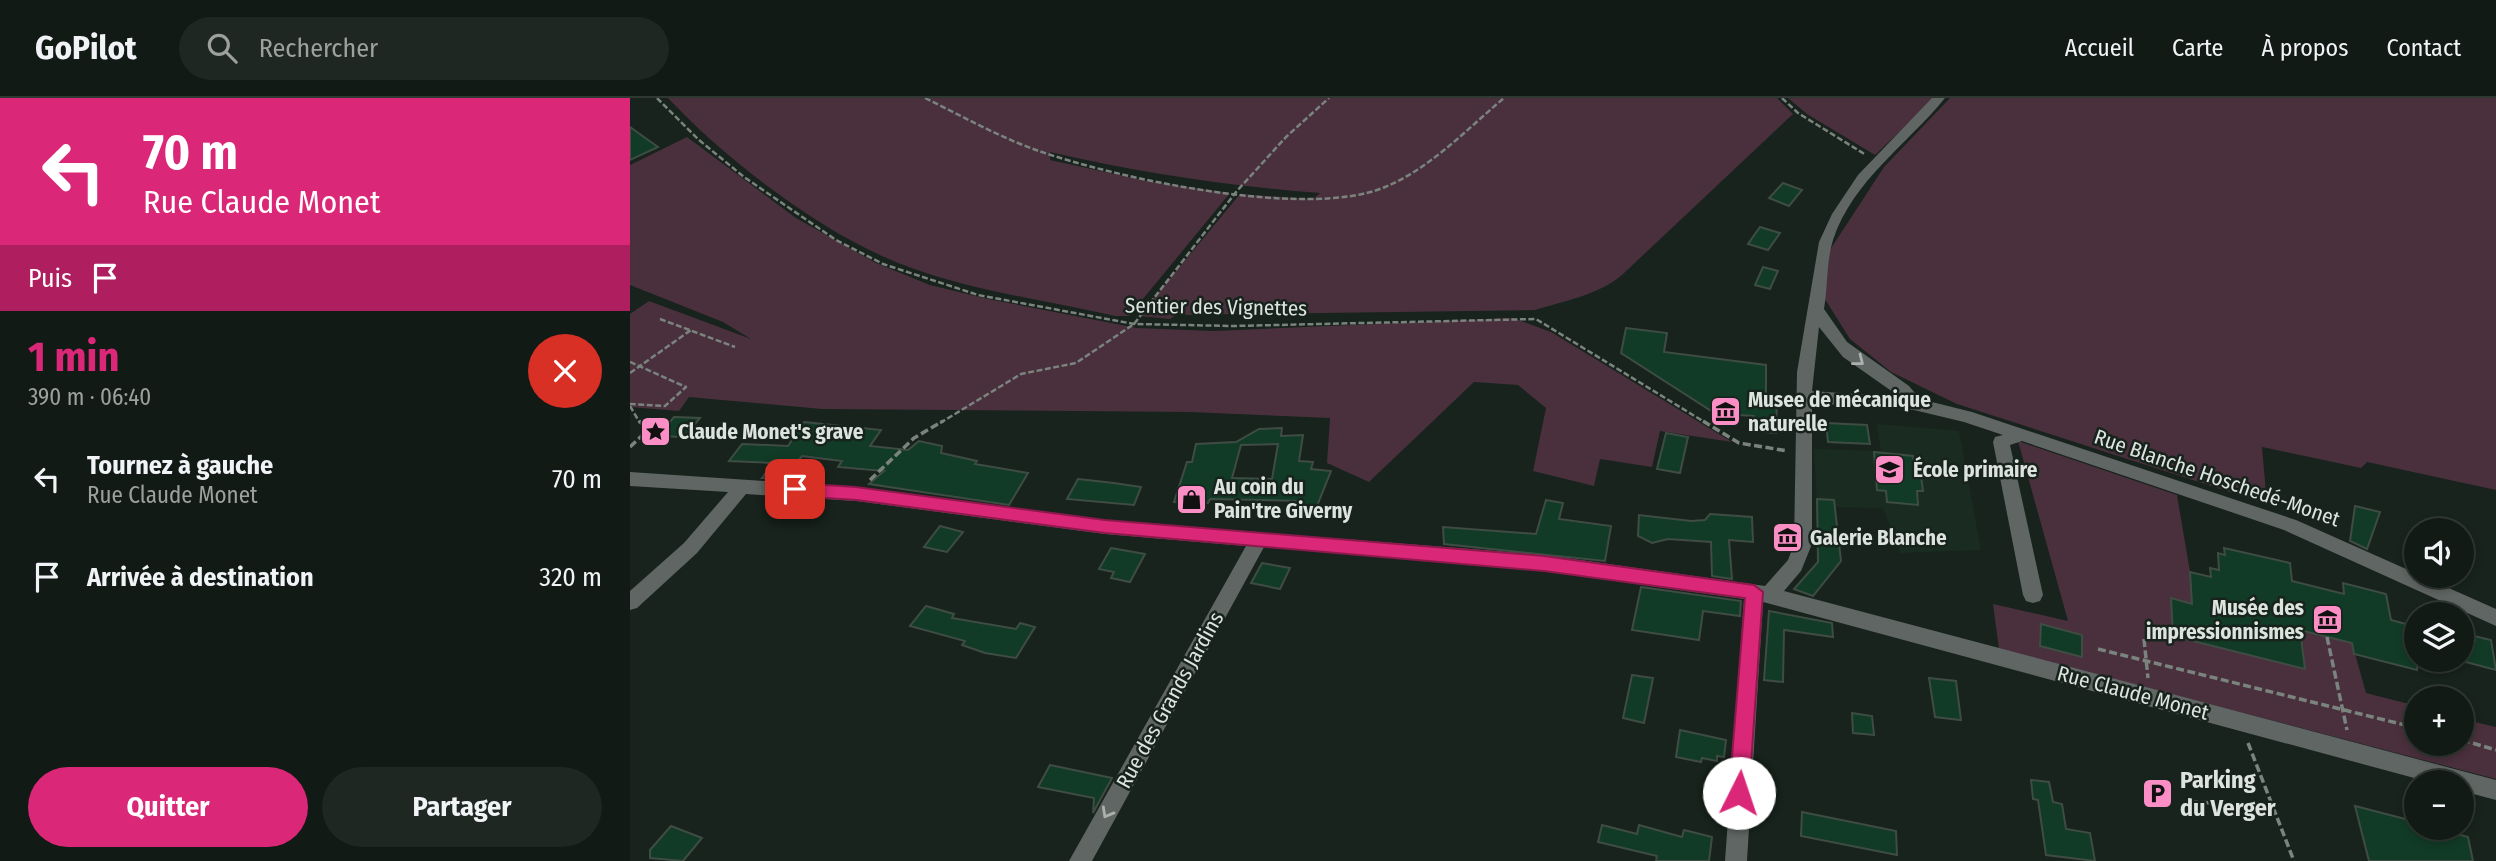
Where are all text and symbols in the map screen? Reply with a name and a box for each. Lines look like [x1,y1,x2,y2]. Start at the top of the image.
search box [179,17,669,80]
text: GoPilot [35,28,137,68]
icon: search [203,29,241,67]
text: Rechercher [259,33,378,64]
text: Accueil [2065,34,2134,62]
text: Carte [2172,34,2223,62]
text: À propos [2261,34,2348,62]
text: Contact [2386,34,2461,62]
text: 70 m [143,123,238,182]
icon: left [28,126,119,217]
text: Rue Claude Monet [143,183,380,221]
icon: arrive [86,259,124,297]
text: Puis [28,263,72,294]
street label: Sentier des Vignettes [1125,292,1307,322]
text: 1 min [28,332,119,382]
button: close [528,334,602,408]
one-way arrow [1851,353,1863,366]
text: 390 m · 06:40 [28,383,151,411]
place label: Musee de mécanique naturelle [1748,387,1931,437]
museum icon: Musee de mécanique naturelle [1708,395,1742,429]
place icon: Claude Monet's grave [638,415,672,449]
place label: Claude Monet's grave [678,419,864,445]
street label: Rue Blanche Hoschedé-Monet [2091,424,2343,532]
text: Tournez à gauche [87,450,273,481]
school or university icon: École primaire [1873,453,1907,487]
place label: École primaire [1913,456,2038,483]
pin [765,459,825,519]
icon: left [28,460,66,498]
text: 70 m [552,464,602,495]
icon: arrive [776,470,814,508]
place label: Au coin du Pain'tre Giverny [1213,474,1353,524]
text: Rue Claude Monet [87,481,258,509]
shop icon: Au coin du Pain'tre Giverny [1174,482,1208,516]
map controls [2404,518,2474,840]
button: sound [2404,518,2474,588]
museum icon: Galerie Blanche [1770,521,1804,555]
place label: Galerie Blanche [1810,525,1947,551]
icon: arrive [28,558,66,596]
text: Arrivée à destination [87,562,314,593]
text: 320 m [539,562,602,593]
place label: Musée des impressionnismes [2146,595,2304,645]
button: layers [2404,602,2474,672]
museum icon: Musée des impressionnismes [2310,603,2344,637]
street label: Rue des Grands Jardins [1111,607,1229,793]
street label: Rue Claude Monet [2054,660,2212,726]
button: + [2404,686,2474,756]
position arrow [1702,756,1776,830]
place label: Parking du Verger [2180,766,2276,822]
button: Quitter [28,767,308,847]
button: Partager [322,767,602,847]
button: − [2404,770,2474,840]
parking icon: Parking du Verger [2140,777,2174,811]
one-way arrow [1102,806,1115,818]

